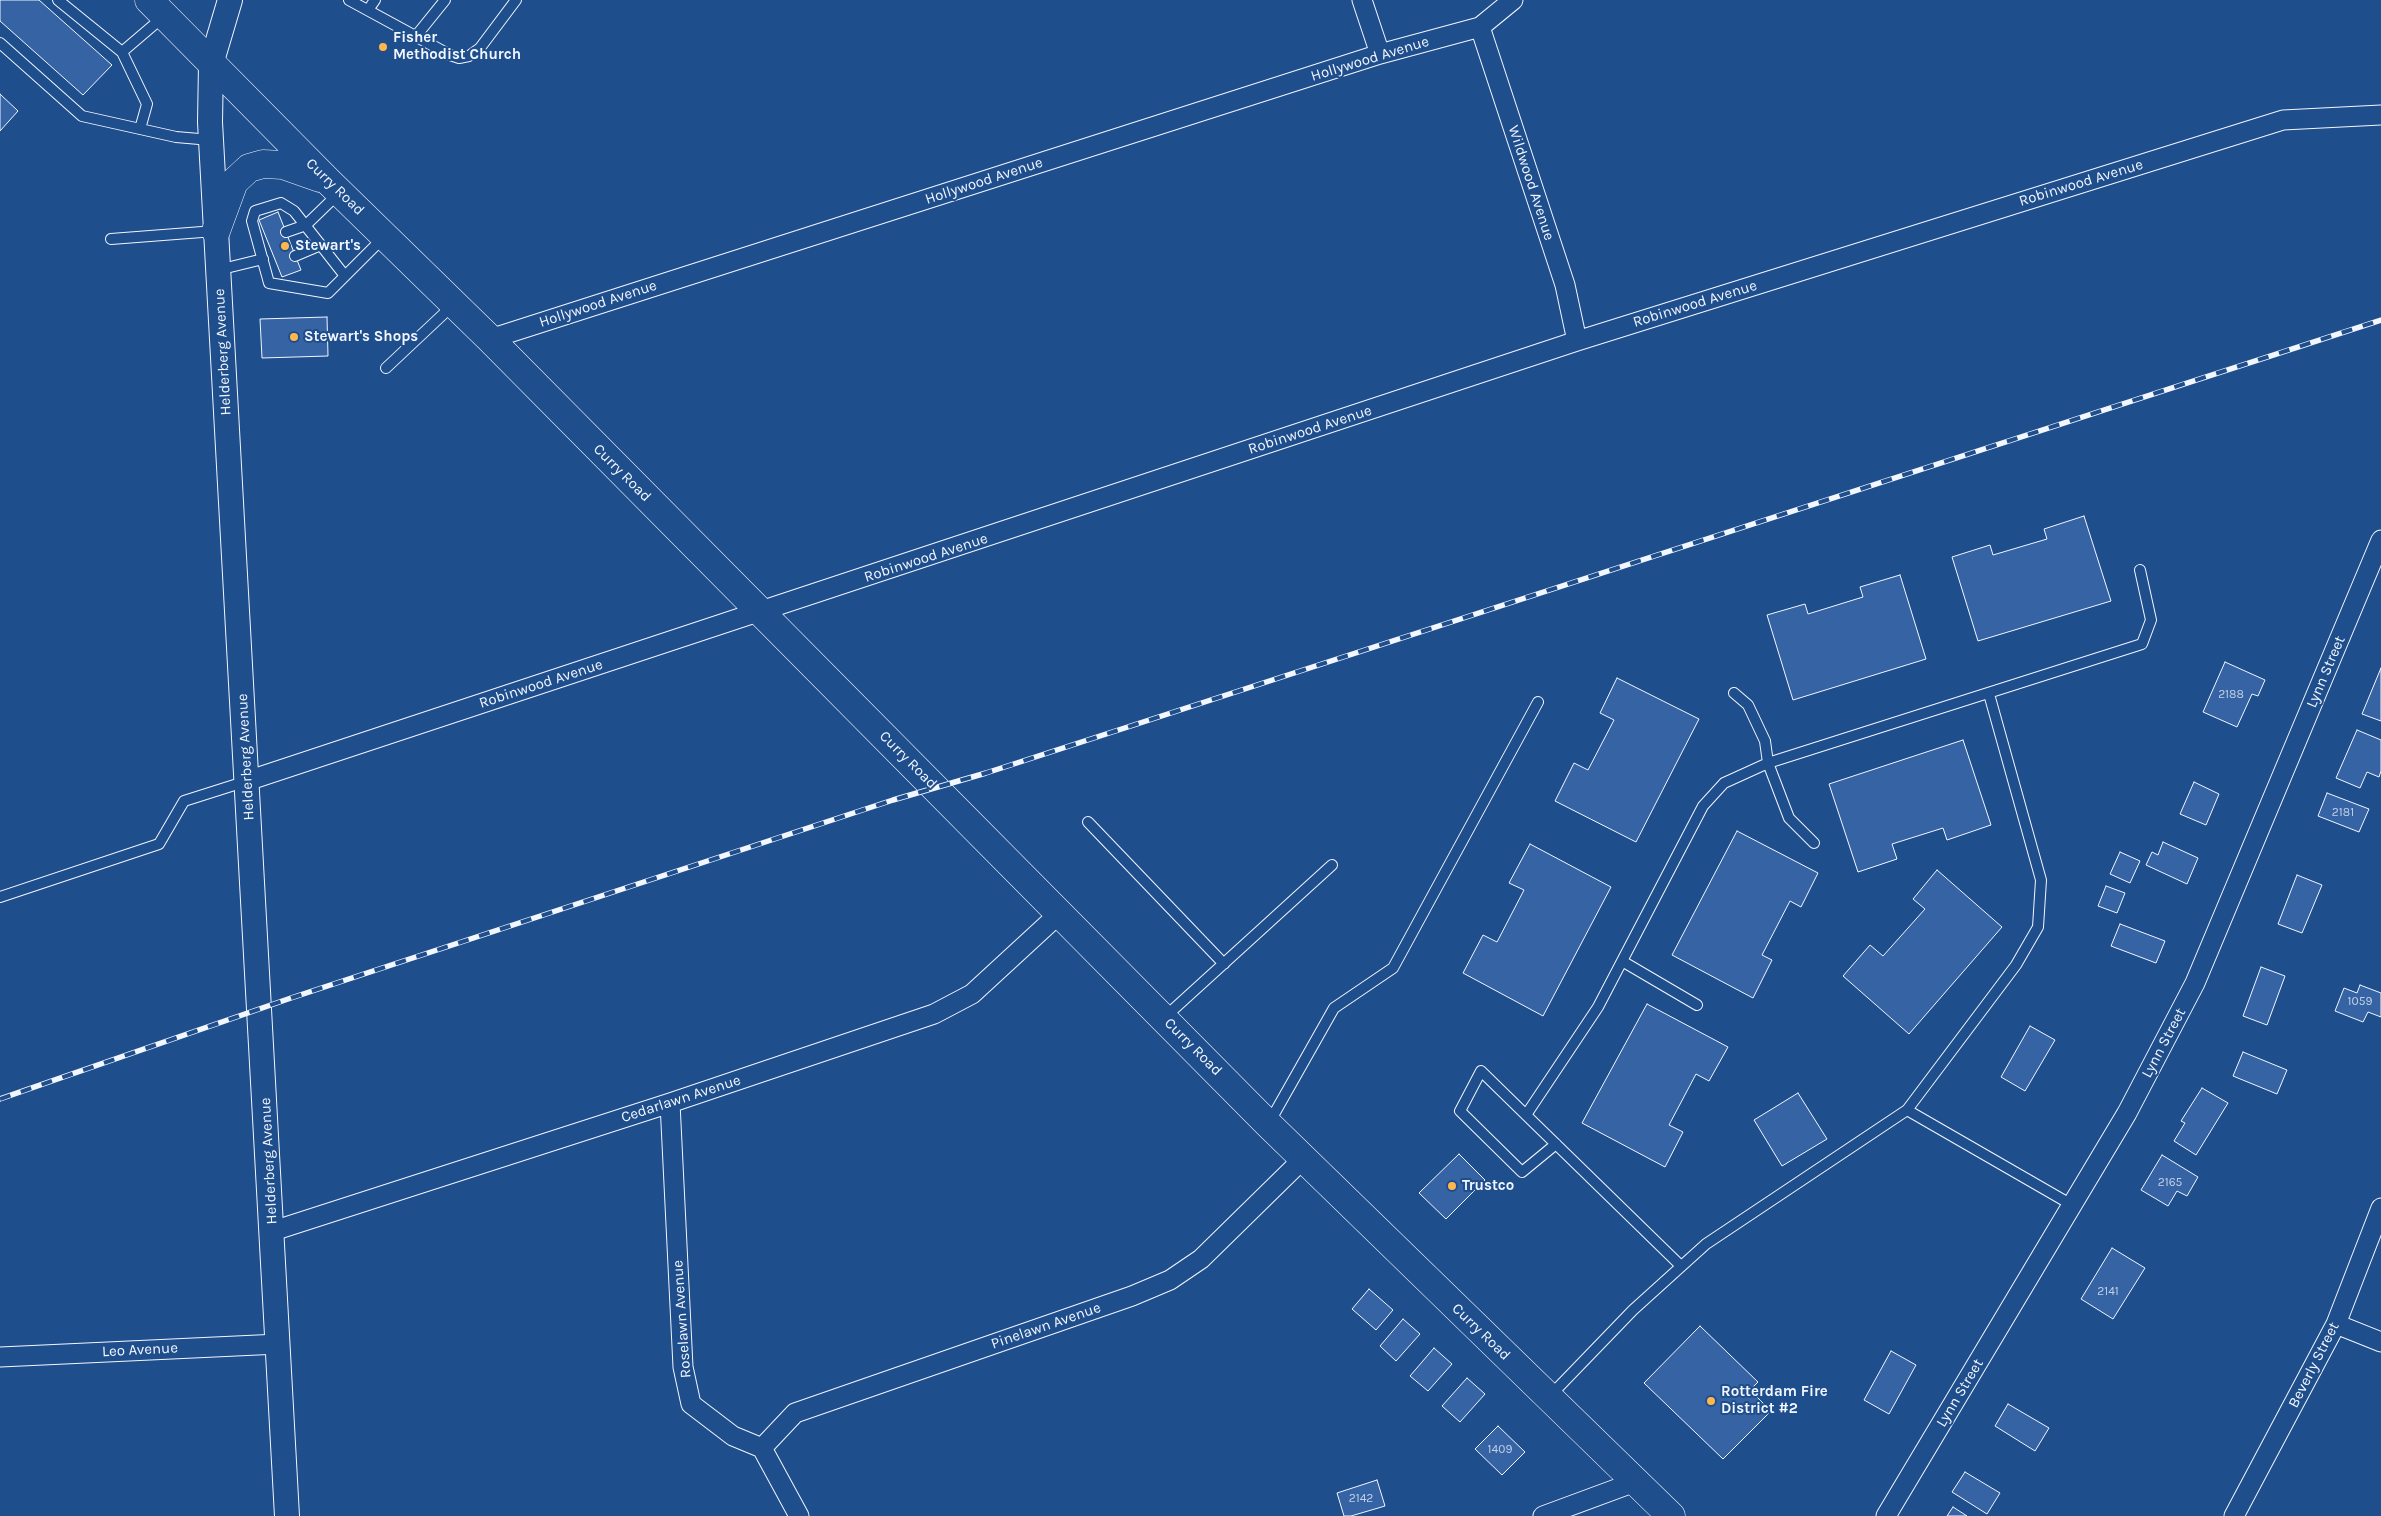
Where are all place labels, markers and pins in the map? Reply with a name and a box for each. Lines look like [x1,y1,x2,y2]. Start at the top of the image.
place label: Fisher Methodist Church [393,29,521,64]
marker: Fisher Methodist Church [377,41,389,53]
place label: Stewart's [295,237,361,255]
marker: Stewart's [279,240,291,252]
place label: Stewart's Shops [304,328,418,346]
marker: Stewart's Shops [288,331,300,343]
place label: Trustco [1462,1177,1514,1195]
marker: Trustco [1446,1180,1458,1192]
place label: Rotterdam Fire District #2 [1721,1383,1828,1418]
marker: Rotterdam Fire District #2 [1705,1395,1717,1407]

